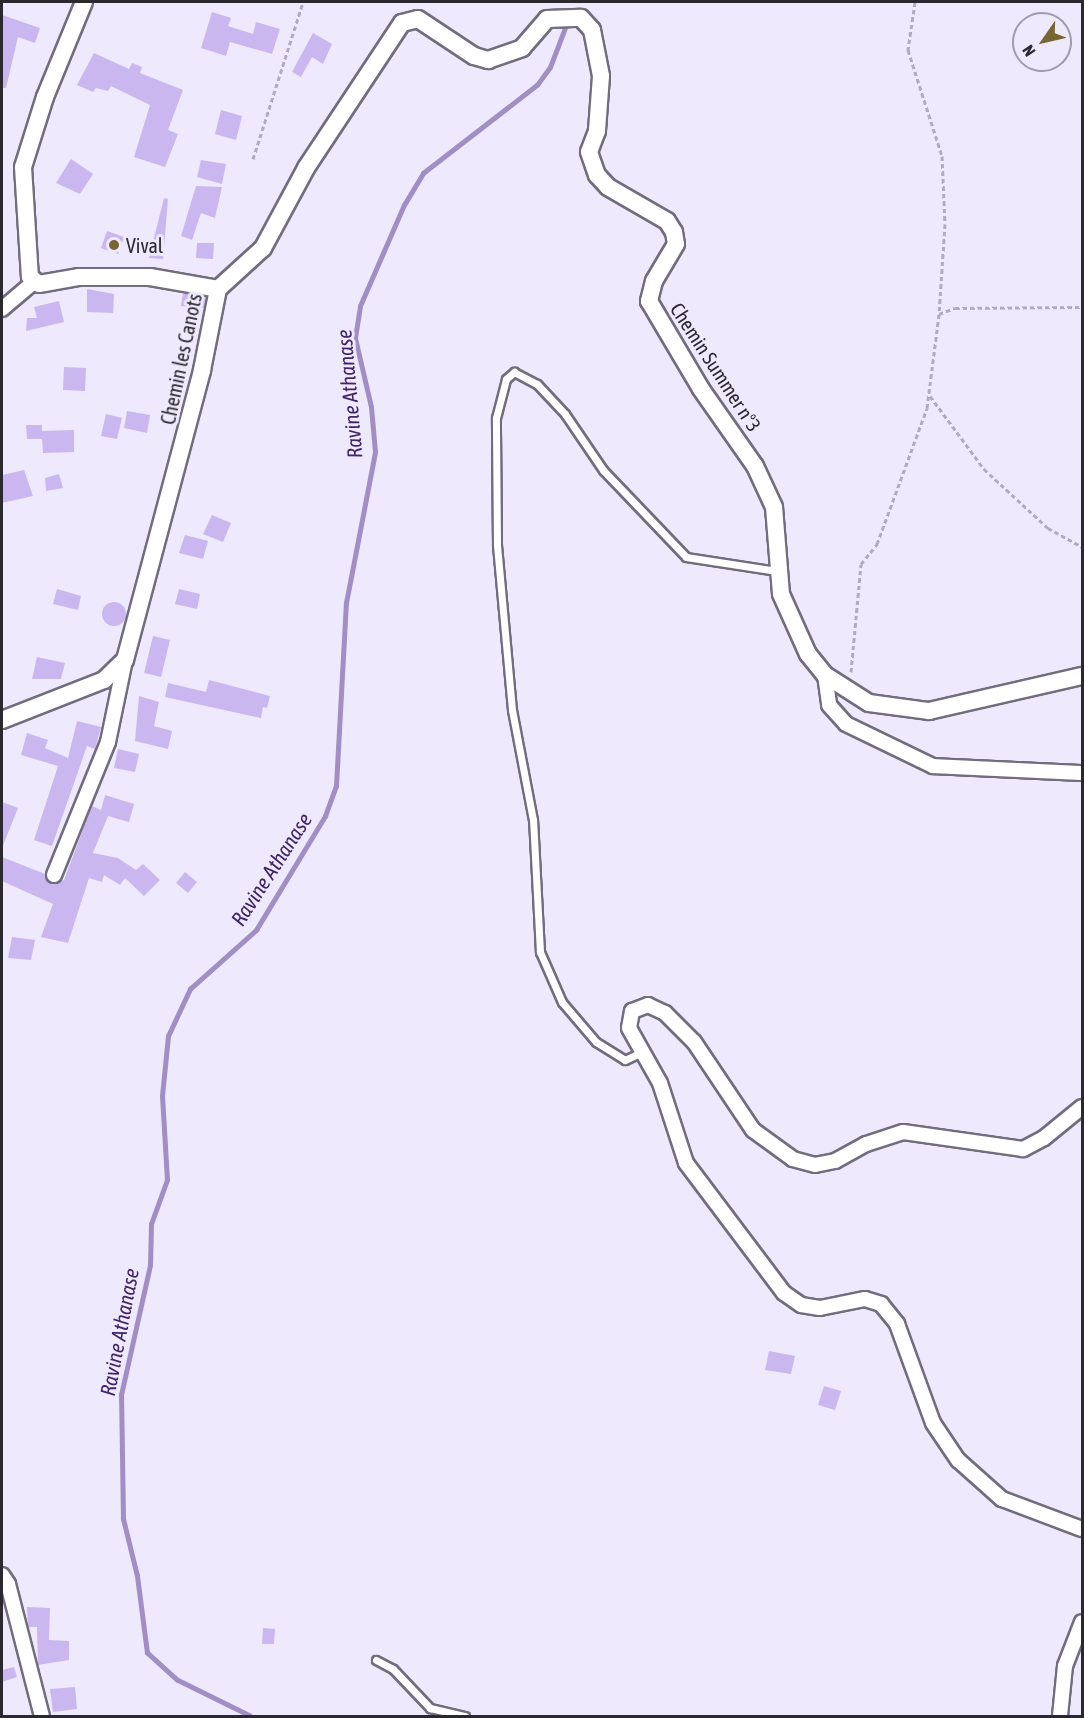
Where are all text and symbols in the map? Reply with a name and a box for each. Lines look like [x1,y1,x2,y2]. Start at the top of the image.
north arrow [1012,12,1072,72]
text: N [1019,42,1039,60]
place label: Vival [126,233,163,257]
marker: Vival [107,238,121,252]
street label: Chemin les Canots [155,291,207,427]
street label: Chemin Summer n°3 [666,298,766,436]
water label: Ravine Athanase [331,328,367,460]
water label: Ravine Athanase [225,808,317,930]
water label: Ravine Athanase [94,1266,144,1398]

